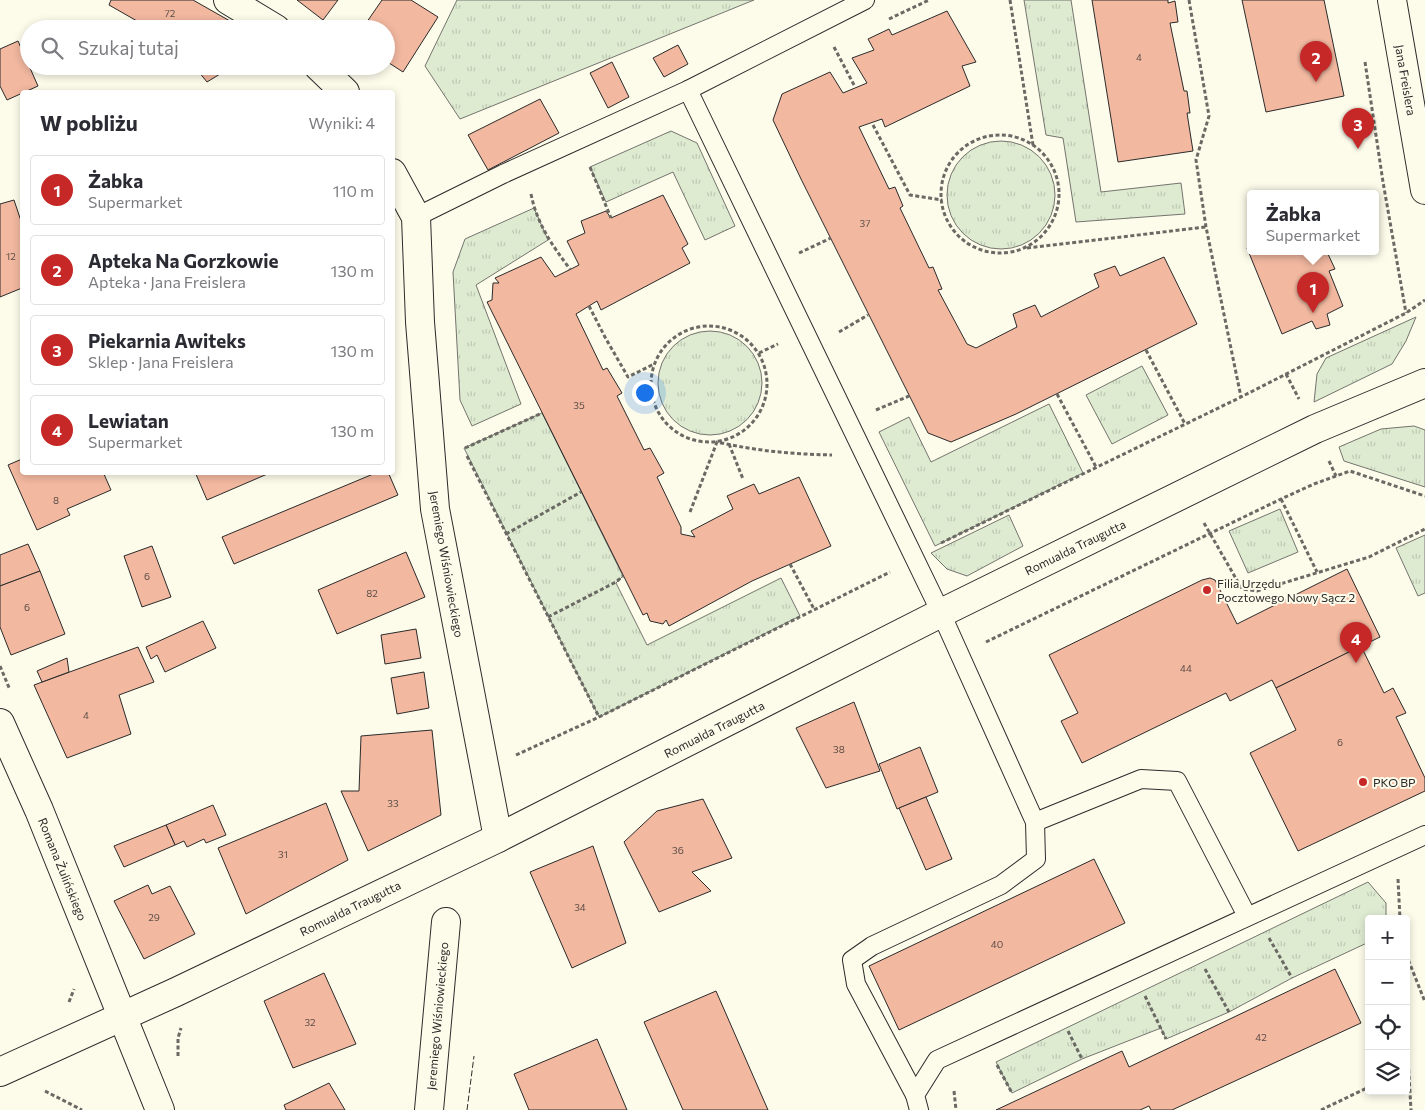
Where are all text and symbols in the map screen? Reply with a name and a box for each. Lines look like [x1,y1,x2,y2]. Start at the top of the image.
house number: 72 [165,7,176,19]
search box [20,20,395,75]
icon: search [38,34,66,62]
text: Szukaj tutaj [78,36,179,59]
pin: 2 [1300,41,1332,82]
street label: Jana Freislera [1392,43,1419,117]
house number: 4 [1136,51,1142,63]
pin: 3 [1342,108,1374,149]
text: W pobliżu [40,110,138,135]
text: Wyniki: 4 [308,113,375,132]
text: Żabka [88,169,143,192]
text: 1 [53,181,61,200]
text: 110 m [333,181,374,200]
popup [1247,190,1379,255]
text: Supermarket [88,192,183,211]
text: Żabka [1266,202,1321,225]
house number: 37 [860,217,870,229]
text: Supermarket [1266,225,1360,244]
text: Apteka Na Gorzkowie [88,249,279,272]
house number: 12 [6,250,16,262]
text: 2 [52,261,62,280]
text: 130 m [331,261,374,280]
text: Apteka · Jana Freislera [88,272,246,291]
pin: 1 [1297,272,1329,313]
text: Piekarnia Awiteks [88,329,246,352]
text: 3 [52,341,62,360]
text: 130 m [331,341,374,360]
text: Sklep · Jana Freislera [88,352,234,371]
your location [632,380,658,406]
house number: 35 [573,399,585,411]
text: Lewiatan [88,409,169,432]
text: 4 [52,421,62,440]
text: 130 m [331,421,374,440]
text: Supermarket [88,432,183,451]
street label: Jeremiego Wiśniowieckiego [426,490,467,639]
house number: 8 [53,494,59,506]
street label: Romualda Traugutta [1022,516,1128,578]
house number: 6 [144,570,150,582]
place label: Filia Urzędu Pocztowego Nowy Sącz 2 [1217,576,1355,604]
marker: Filia Urzędu Pocztowego Nowy Sącz 2 [1201,584,1213,596]
house number: 82 [366,587,378,599]
house number: 6 [24,601,30,613]
pin: 4 [1340,622,1372,663]
house number: 44 [1180,662,1192,674]
street label: Romualda Traugutta [662,698,766,760]
house number: 4 [83,709,89,721]
house number: 6 [1337,736,1343,748]
house number: 38 [833,743,845,755]
place label: PKO BP [1373,775,1416,789]
marker: PKO BP [1357,776,1369,788]
house number: 33 [387,797,399,809]
street label: Romana Żulińskiego [36,816,90,922]
house number: 36 [672,844,684,856]
house number: 31 [278,848,288,860]
street label: Romualda Traugutta [297,877,403,939]
house number: 34 [574,901,586,913]
house number: 29 [148,911,160,923]
map controls [1365,915,1410,1095]
button: + [1365,915,1410,960]
house number: 40 [991,938,1003,950]
street label: Jeremiego Wiśniowieckiego [424,941,451,1091]
button: − [1365,960,1410,1005]
button: locate [1365,1005,1410,1050]
house number: 32 [304,1016,316,1028]
house number: 42 [1255,1031,1267,1043]
button: layers [1365,1050,1410,1095]

